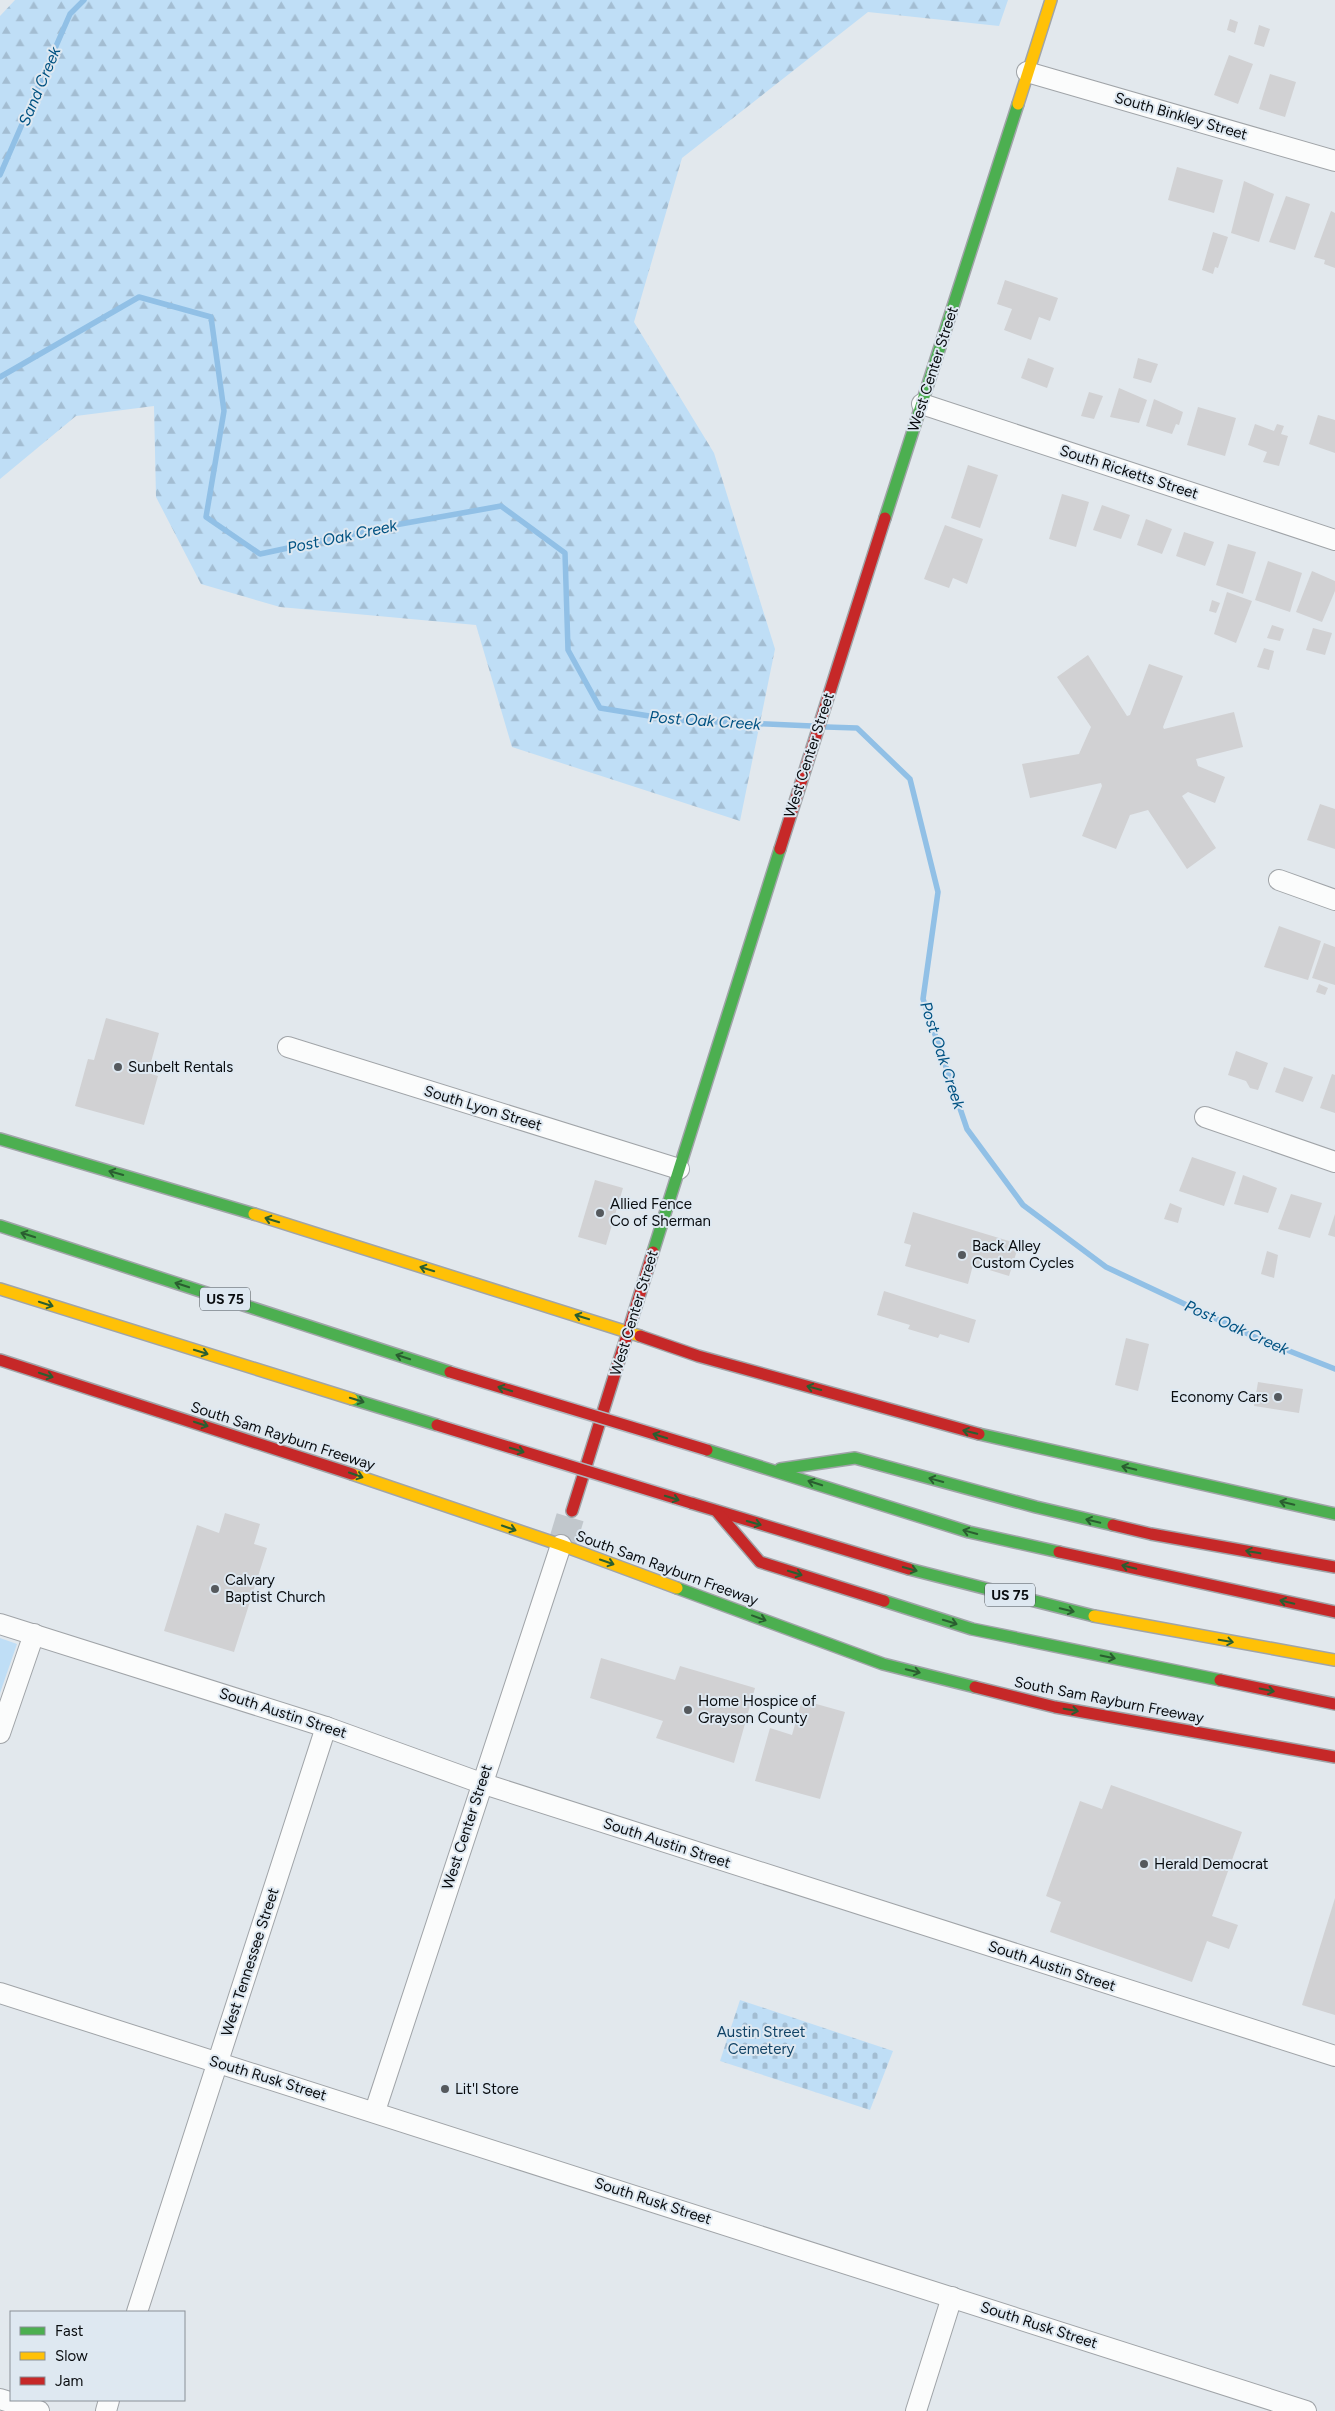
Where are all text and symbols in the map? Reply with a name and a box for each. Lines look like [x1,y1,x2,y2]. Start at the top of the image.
water label: Sand Creek [14,43,65,128]
street label: South Binkley Street [1113,88,1250,144]
street label: West Center Street [904,304,962,434]
street label: South Ricketts Street [1058,441,1201,503]
water label: Post Oak Creek [285,515,400,557]
street label: West Center Street [780,690,838,820]
water label: Post Oak Creek [649,707,763,734]
water label: Post Oak Creek [916,999,969,1112]
place label: Sunbelt Rentals [128,1058,233,1076]
marker: Sunbelt Rentals [112,1061,124,1073]
street label: South Lyon Street [422,1082,544,1135]
one-way arrow [109,1168,125,1178]
place label: Allied Fence Co of Sherman [610,1195,711,1230]
marker: Allied Fence Co of Sherman [594,1207,606,1219]
one-way arrow [264,1214,280,1224]
one-way arrow [21,1230,36,1239]
place label: Back Alley Custom Cycles [972,1237,1074,1272]
street label: West Center Street [606,1248,662,1378]
marker: Back Alley Custom Cycles [956,1249,968,1261]
one-way arrow [419,1263,435,1273]
one-way arrow [175,1280,191,1290]
road number: US 75 [200,1288,250,1310]
water label: Post Oak Creek [1182,1296,1293,1359]
one-way arrow [38,1299,54,1309]
one-way arrow [574,1312,590,1322]
one-way arrow [193,1348,209,1358]
one-way arrow [396,1352,412,1362]
one-way arrow [38,1371,54,1381]
one-way arrow [497,1383,513,1393]
one-way arrow [806,1383,822,1393]
place label: Economy Cars [1170,1388,1268,1406]
marker: Economy Cars [1272,1391,1284,1403]
one-way arrow [348,1396,364,1405]
street label: South Sam Rayburn Freeway [189,1398,378,1474]
one-way arrow [193,1420,209,1429]
one-way arrow [963,1427,979,1436]
one-way arrow [653,1430,669,1440]
one-way arrow [509,1445,525,1455]
one-way arrow [1121,1463,1137,1472]
one-way arrow [347,1471,363,1481]
one-way arrow [928,1475,944,1484]
one-way arrow [807,1477,823,1487]
one-way arrow [664,1493,680,1503]
one-way arrow [1280,1498,1296,1507]
one-way arrow [1086,1516,1102,1525]
one-way arrow [745,1519,761,1529]
one-way arrow [501,1524,517,1533]
one-way arrow [962,1526,978,1536]
street label: South Sam Rayburn Freeway [573,1527,761,1609]
one-way arrow [1245,1546,1261,1556]
one-way arrow [599,1558,614,1567]
one-way arrow [1121,1562,1137,1571]
one-way arrow [901,1565,917,1575]
one-way arrow [786,1569,802,1579]
place label: Calvary Baptist Church [225,1571,325,1606]
marker: Calvary Baptist Church [209,1583,221,1595]
road number: US 75 [985,1584,1035,1606]
one-way arrow [1280,1597,1296,1606]
one-way arrow [1059,1605,1075,1615]
one-way arrow [751,1614,767,1623]
one-way arrow [941,1618,957,1627]
one-way arrow [1218,1636,1234,1646]
one-way arrow [1100,1653,1116,1662]
one-way arrow [904,1667,920,1676]
street label: South Sam Rayburn Freeway [1013,1673,1205,1727]
street label: South Austin Street [217,1684,349,1742]
one-way arrow [1259,1686,1275,1695]
place label: Home Hospice of Grayson County [698,1692,817,1727]
marker: Home Hospice of Grayson County [682,1704,694,1716]
one-way arrow [1062,1705,1078,1715]
street label: West Center Street [438,1762,496,1892]
street label: South Austin Street [601,1814,733,1872]
place label: Herald Democrat [1154,1855,1269,1873]
marker: Herald Democrat [1138,1858,1150,1870]
street label: West Tennessee Street [218,1885,283,2038]
street label: South Austin Street [986,1937,1118,1995]
park label: Austin Street Cemetery [717,2023,806,2058]
street label: South Rusk Street [207,2052,329,2105]
place label: Lit'l Store [455,2080,519,2098]
marker: Lit'l Store [439,2083,451,2095]
street label: South Rusk Street [592,2174,714,2228]
street label: South Rusk Street [978,2298,1100,2352]
legend [10,2311,185,2401]
text: Fast [55,2322,84,2340]
text: Slow [55,2347,88,2365]
text: Jam [55,2372,83,2390]

